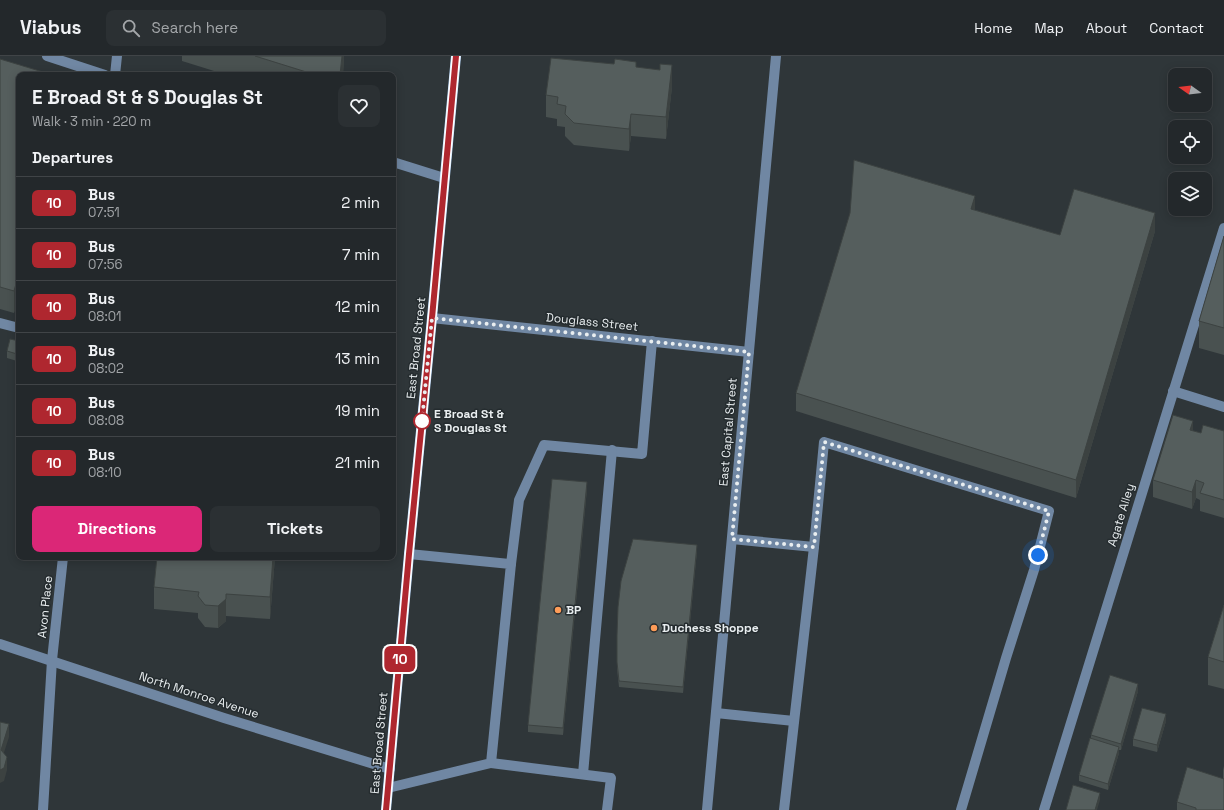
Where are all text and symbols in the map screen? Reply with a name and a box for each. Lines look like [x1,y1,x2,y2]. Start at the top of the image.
search box [106,10,386,46]
text: Viabus [20,15,82,40]
icon: search [120,17,142,39]
text: Search here [152,18,238,37]
text: Home [974,19,1012,37]
text: Map [1034,19,1064,37]
text: About [1086,19,1127,37]
text: Contact [1149,19,1204,37]
north arrow [1168,68,1212,112]
map controls [1168,68,1212,216]
text: E Broad St & S Douglas St [32,85,263,110]
button: heart [338,85,380,127]
text: Walk · 3 min · 220 m [32,113,151,130]
button: locate [1168,120,1212,164]
text: Departures [32,148,113,167]
button: layers [1168,172,1212,216]
text: Bus [88,185,115,204]
text: 2 min [341,193,380,212]
text: 10 [46,194,62,212]
text: 07:51 [88,204,120,221]
text: Bus [88,237,115,256]
text: 7 min [342,245,380,264]
text: 10 [46,246,62,264]
text: 07:56 [88,256,122,273]
text: Bus [88,289,115,308]
street label: East Broad Street [403,296,429,400]
text: 12 min [335,297,380,316]
text: 10 [46,298,62,316]
text: 08:01 [88,308,122,325]
street label: Douglass Street [545,309,639,335]
text: Bus [88,341,115,360]
text: 13 min [335,349,380,368]
text: 10 [46,350,62,368]
text: 08:02 [88,360,124,377]
street label: East Capital Street [715,377,741,487]
text: Bus [88,393,115,412]
text: 19 min [335,401,380,420]
text: 10 [46,402,62,420]
place label: E Broad St & S Douglas St [434,406,507,436]
text: 08:08 [88,412,124,429]
marker: E Broad St & S Douglas St [413,412,431,430]
text: Bus [88,445,115,464]
text: 21 min [335,453,380,472]
text: 10 [46,454,62,472]
text: 08:10 [88,464,122,481]
street label: Agate Alley [1104,482,1138,548]
button: Directions [32,506,202,552]
button: Tickets [210,506,380,552]
your location [1028,545,1048,565]
street label: Avon Place [34,575,56,639]
place label: BP [566,602,581,618]
marker: BP [553,605,563,615]
place label: Duchess Shoppe [662,620,759,636]
marker: Duchess Shoppe [649,623,659,633]
line badge: 10 [382,646,418,672]
text: 10 [392,650,408,668]
street label: North Monroe Avenue [137,668,261,722]
street label: East Broad Street [367,691,391,795]

